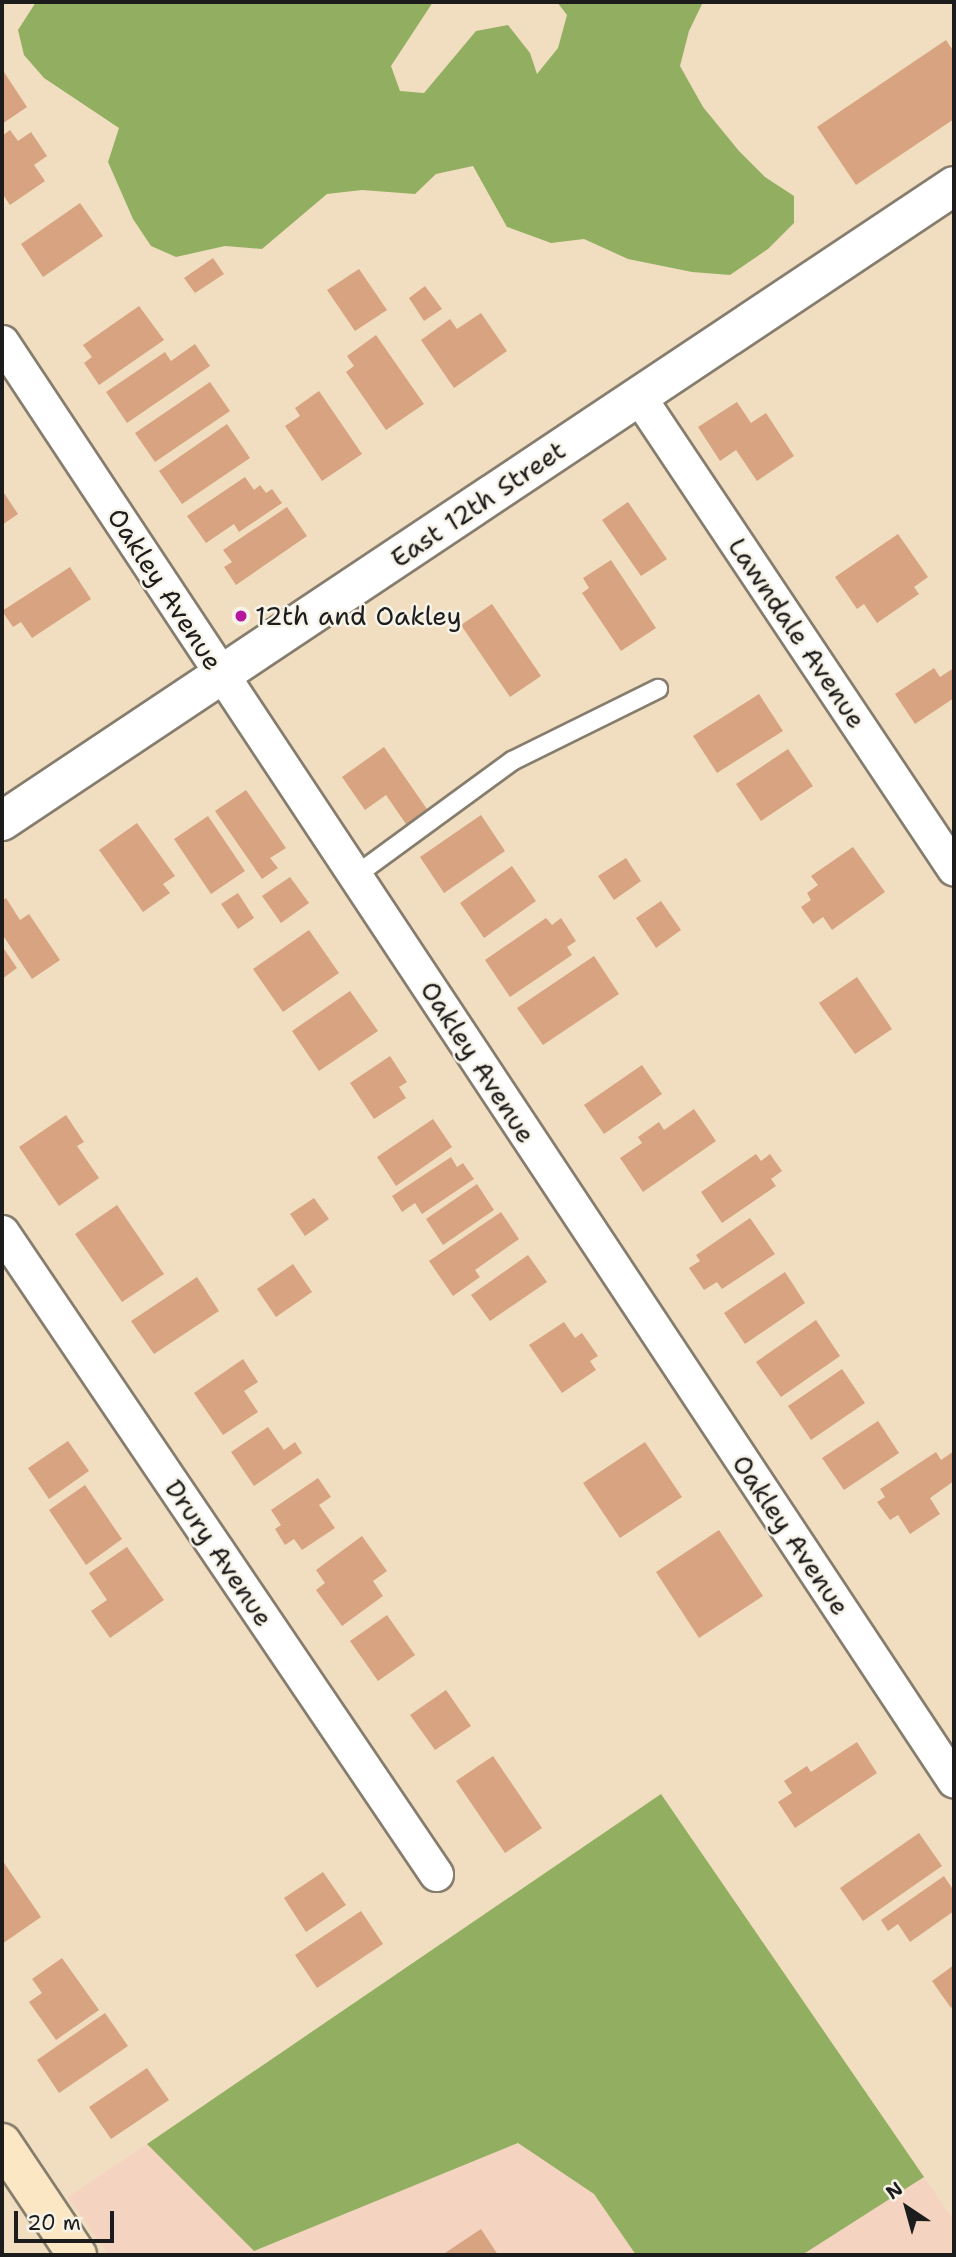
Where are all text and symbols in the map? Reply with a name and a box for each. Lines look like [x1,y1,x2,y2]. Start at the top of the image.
street label: East 12th Street [385,434,571,574]
street label: Oakley Avenue [101,502,229,676]
street label: Lawndale Avenue [722,532,872,734]
place label: 12th and Oakley [255,600,462,632]
marker: 12th and Oakley [233,608,249,624]
street label: Oakley Avenue [414,975,542,1149]
street label: Oakley Avenue [726,1449,856,1621]
street label: Drury Avenue [158,1474,280,1632]
north arrow [872,2173,942,2243]
text: N [881,2176,908,2205]
scale bar [18,2198,117,2242]
text: 20 m [27,2209,81,2237]

